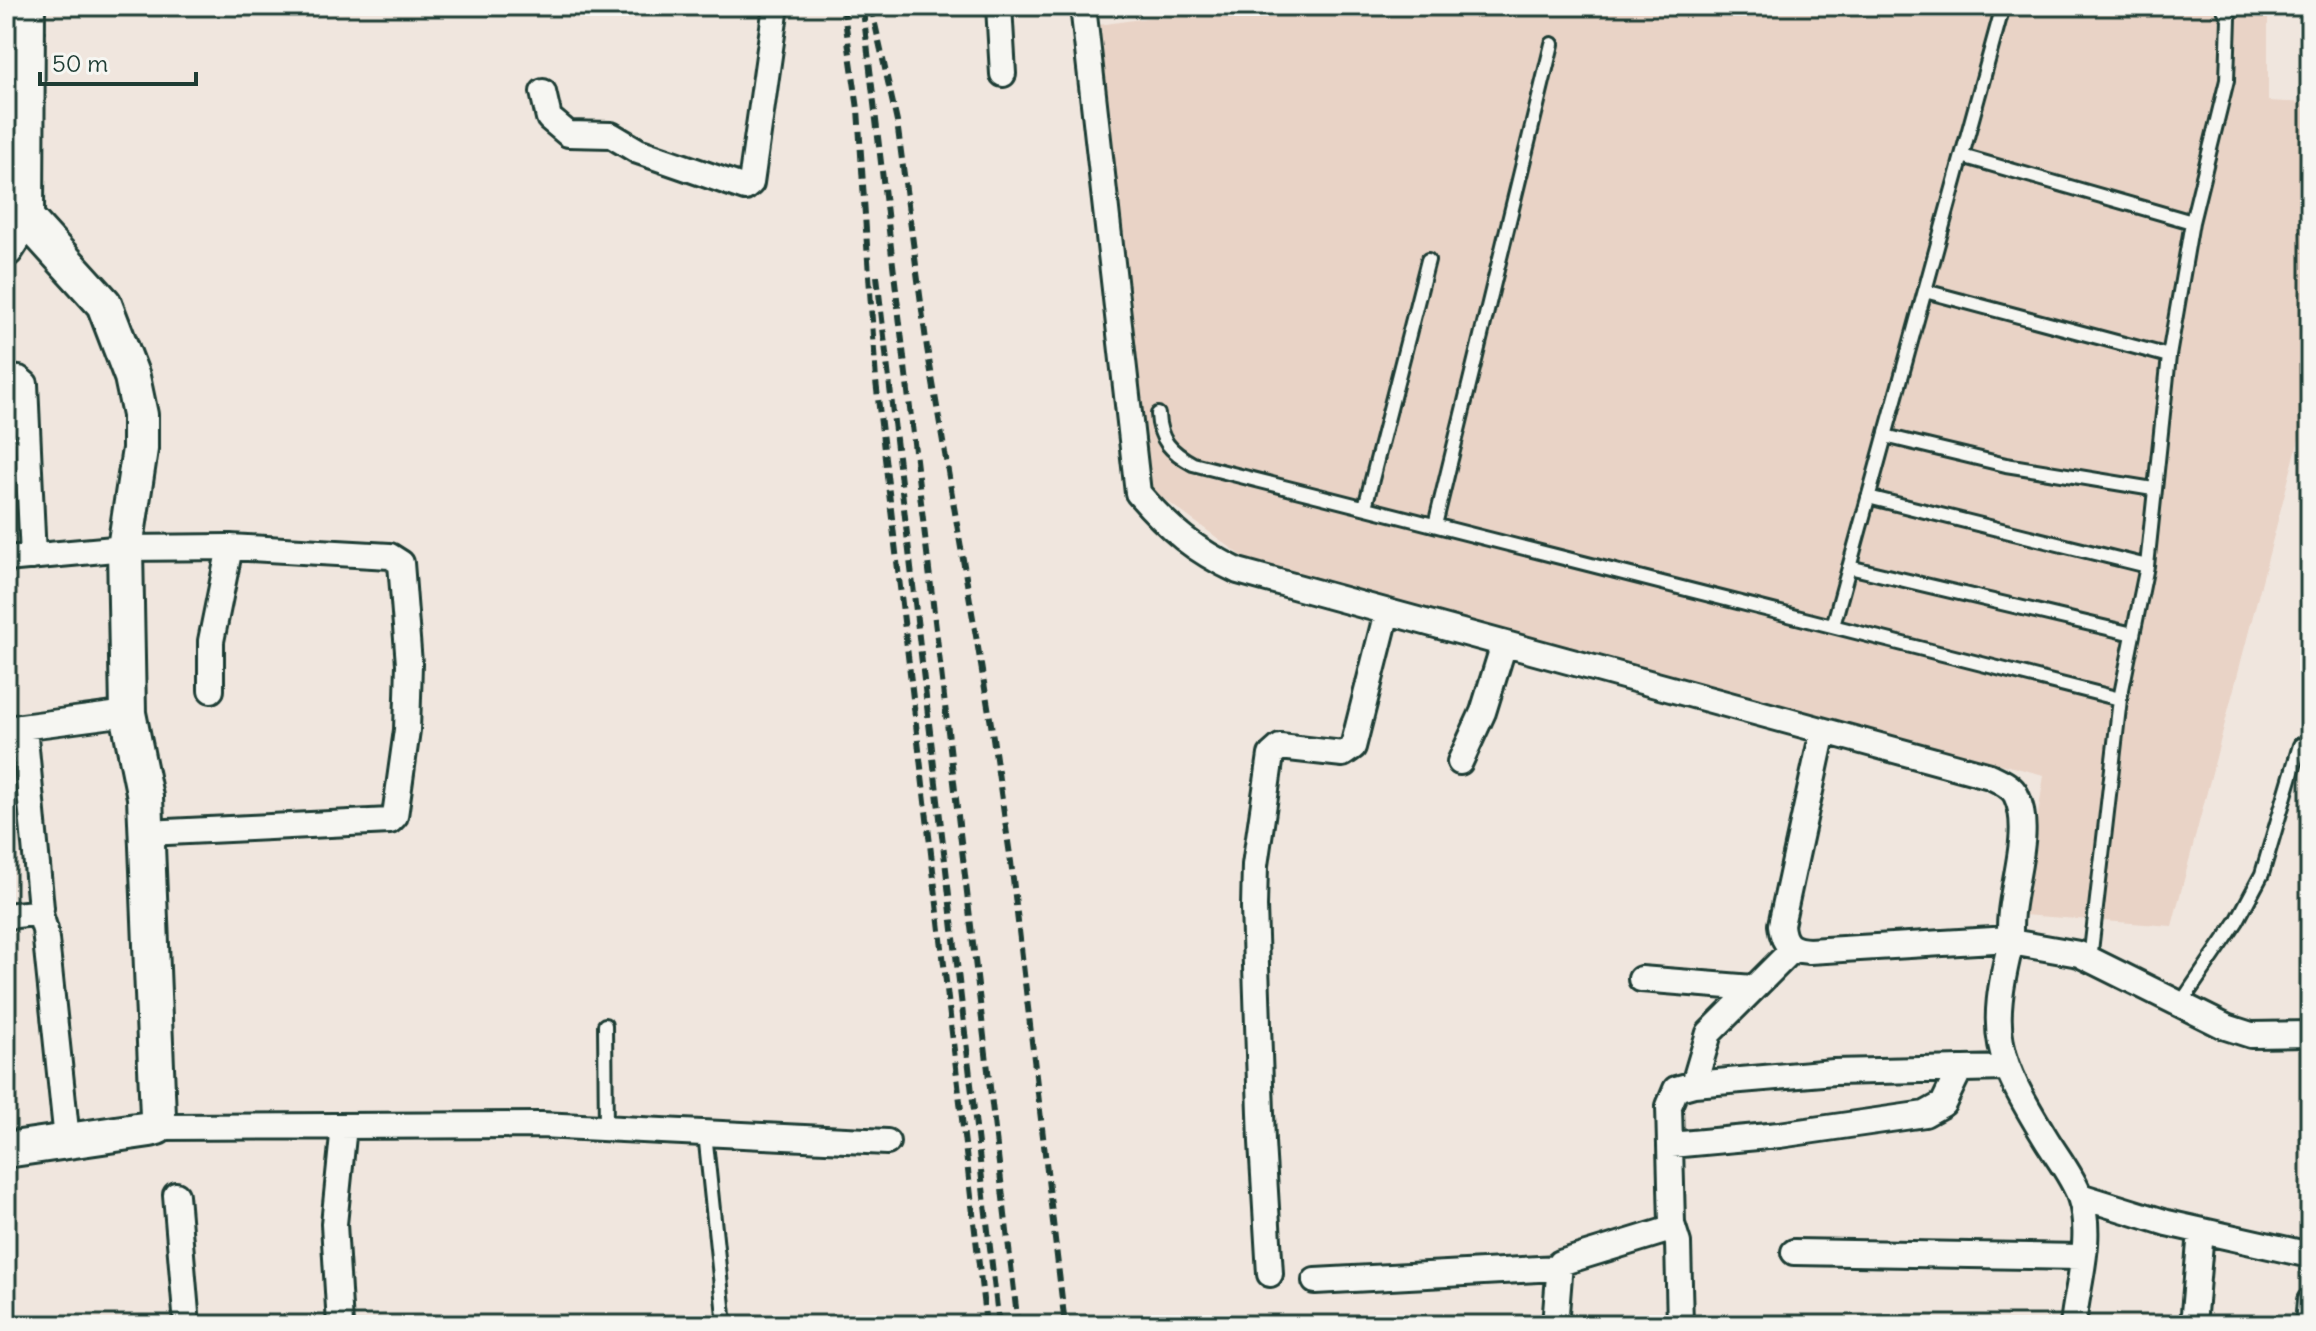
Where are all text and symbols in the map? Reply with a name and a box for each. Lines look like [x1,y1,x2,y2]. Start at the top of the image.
scale bar [40,36,196,86]
text: 50 m [52,48,108,78]

